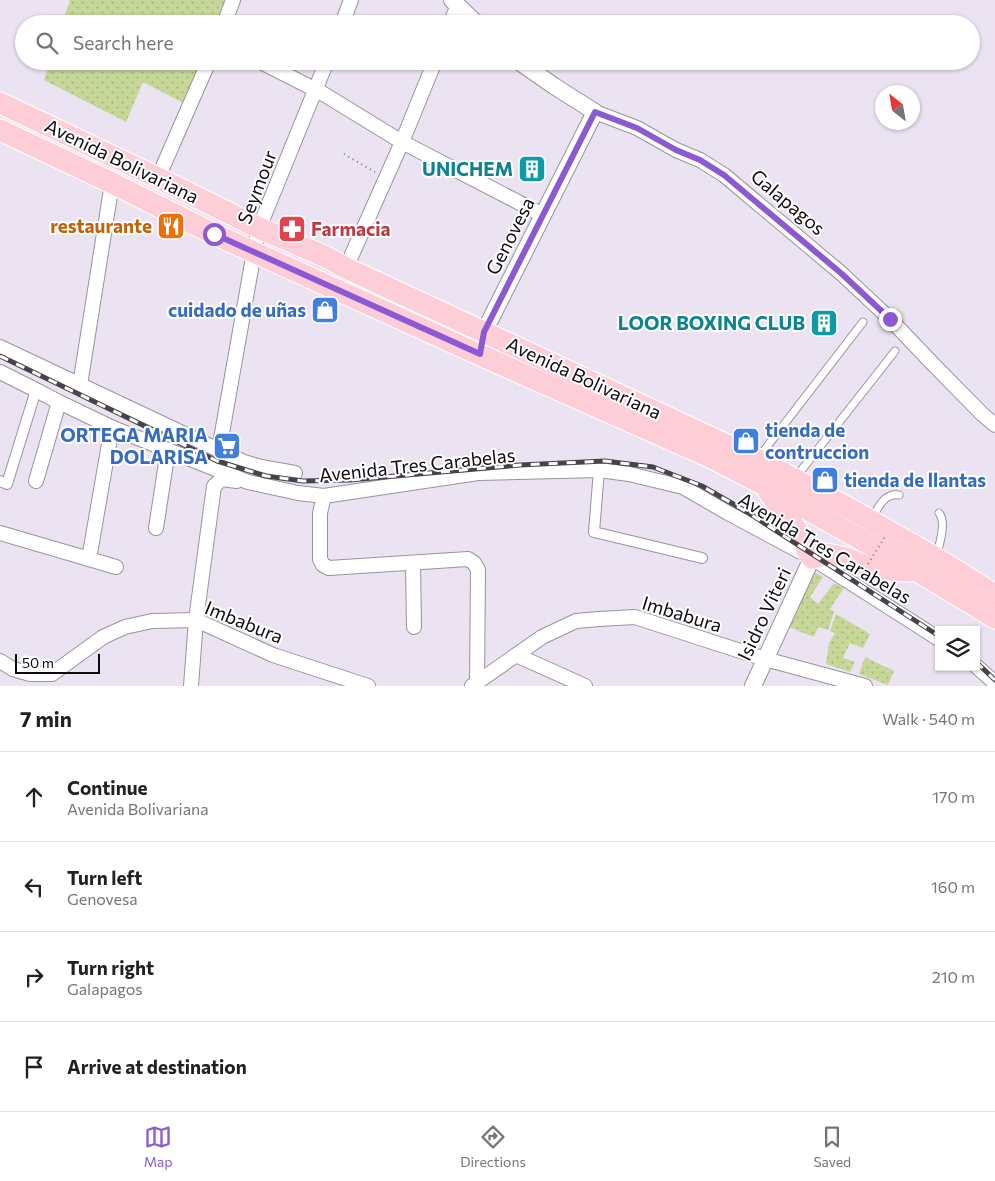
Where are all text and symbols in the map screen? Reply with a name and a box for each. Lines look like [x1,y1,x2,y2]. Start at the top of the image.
search box [15,15,980,70]
icon: search [33,29,61,57]
text: Search here [73,31,173,54]
north arrow [875,85,920,130]
street label: Avenida Bolivariana [42,113,203,208]
street label: Seymour [232,146,281,227]
building icon: UNICHEM [517,154,547,184]
place label: UNICHEM [422,157,513,180]
street label: Galapagos [747,164,830,239]
street label: Genovesa [480,193,539,278]
restaurant icon: restaurante [156,211,186,241]
place label: restaurante [50,214,152,237]
pharmacy icon: Farmacia [277,214,307,244]
place label: Farmacia [311,217,391,240]
route start [203,223,226,246]
shop icon: cuidado de uñas [310,295,340,325]
place label: cuidado de uñas [168,298,306,321]
building icon: LOOR BOXING CLUB [809,308,839,338]
route end [879,308,902,331]
place label: LOOR BOXING CLUB [618,311,805,334]
street label: Avenida Bolivariana [503,332,665,424]
place label: tienda de contruccion [765,418,869,463]
place label: ORTEGA MARIA DOLARISA [60,423,208,468]
shop icon: tienda de contruccion [731,426,761,456]
supermarket icon: ORTEGA MARIA DOLARISA [212,431,242,461]
street label: Avenida Tres Carabelas [318,443,516,486]
shop icon: tienda de llantas [810,465,840,495]
place label: tienda de llantas [844,468,986,491]
street label: Avenida Tres Carabelas [735,487,916,608]
street label: Isidro Viteri [732,564,795,664]
street label: Imbabura [639,590,725,637]
street label: Imbabura [202,595,287,648]
map controls [935,626,980,671]
button: layers [935,626,980,671]
scale bar [15,651,100,674]
text: 50 m [22,654,54,671]
text: 7 min [20,706,72,731]
text: Walk · 540 m [882,709,975,728]
text: Continue [67,776,147,799]
icon: ahead [20,783,48,811]
text: 170 m [932,787,975,806]
text: Avenida Bolivariana [67,799,209,818]
text: Turn left [67,866,142,889]
icon: left [20,873,48,901]
text: 160 m [931,877,975,896]
text: Genovesa [67,889,138,908]
text: Turn right [67,956,154,979]
icon: right [20,963,48,991]
text: 210 m [932,967,975,986]
text: Galapagos [67,979,143,998]
icon: arrive [20,1053,48,1081]
text: Arrive at destination [67,1055,247,1078]
tab: Map [144,1123,173,1170]
tab: Directions [460,1123,526,1170]
tab: Saved [813,1123,851,1170]

